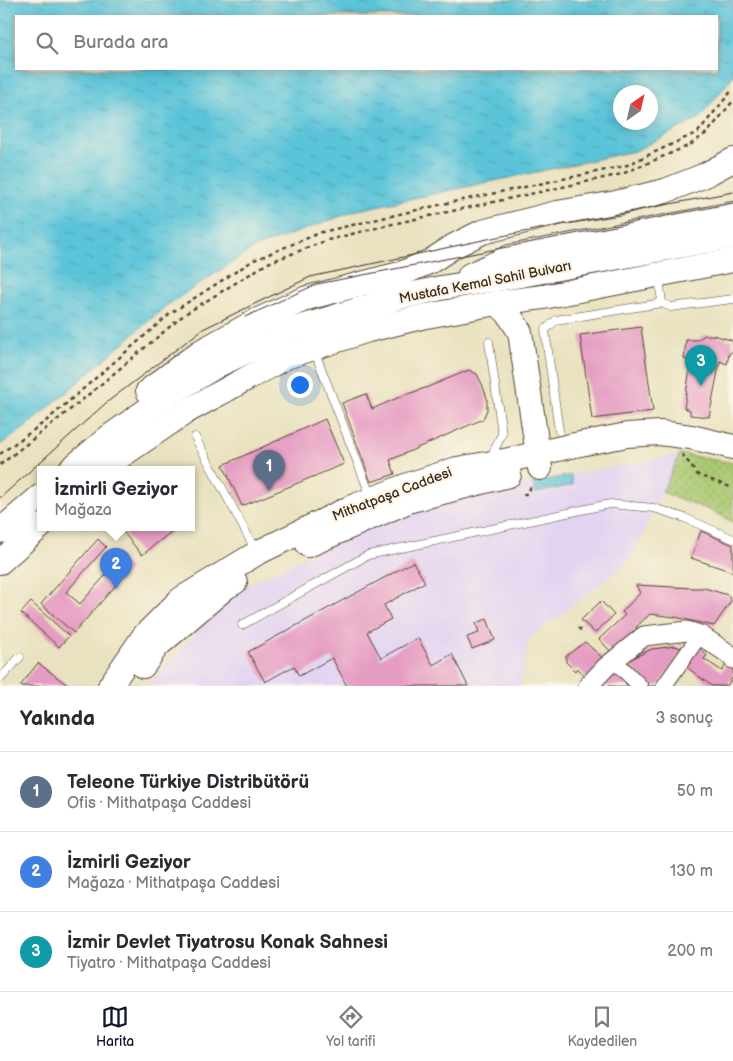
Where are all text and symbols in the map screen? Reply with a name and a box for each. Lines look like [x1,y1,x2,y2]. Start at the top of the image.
search box [15,15,718,70]
icon: search [33,29,61,57]
text: Burada ara [73,31,169,54]
north arrow [613,85,658,130]
street label: Mustafa Kemal Sahil Bulvarı [397,257,573,307]
pin: 3 [685,345,717,386]
your location [287,372,313,398]
pin: 1 [253,450,285,491]
street label: Mithatpaşa Caddesi [330,463,454,525]
popup [37,466,195,531]
text: İzmirli Geziyor [54,478,178,501]
text: Mağaza [54,501,112,520]
pin: 2 [100,548,132,589]
text: Yakında [20,706,95,731]
text: 3 sonuç [655,709,713,728]
text: Teleone Türkiye Distribütörü [67,771,309,794]
text: 1 [33,782,39,801]
text: 50 m [677,782,713,801]
text: Ofis · Mithatpaşa Caddesi [67,794,251,813]
text: İzmirli Geziyor [67,851,191,874]
text: 2 [31,862,41,881]
text: 130 m [670,862,713,881]
text: Mağaza · Mithatpaşa Caddesi [67,874,280,893]
text: İzmir Devlet Tiyatrosu Konak Sahnesi [67,931,388,954]
text: 3 [31,942,41,961]
text: 200 m [667,942,713,961]
text: Tiyatro · Mithatpaşa Caddesi [67,954,271,973]
tab: Harita [96,1003,134,1050]
tab: Yol tarifi [326,1003,376,1050]
tab: Kaydedilen [567,1003,637,1050]

